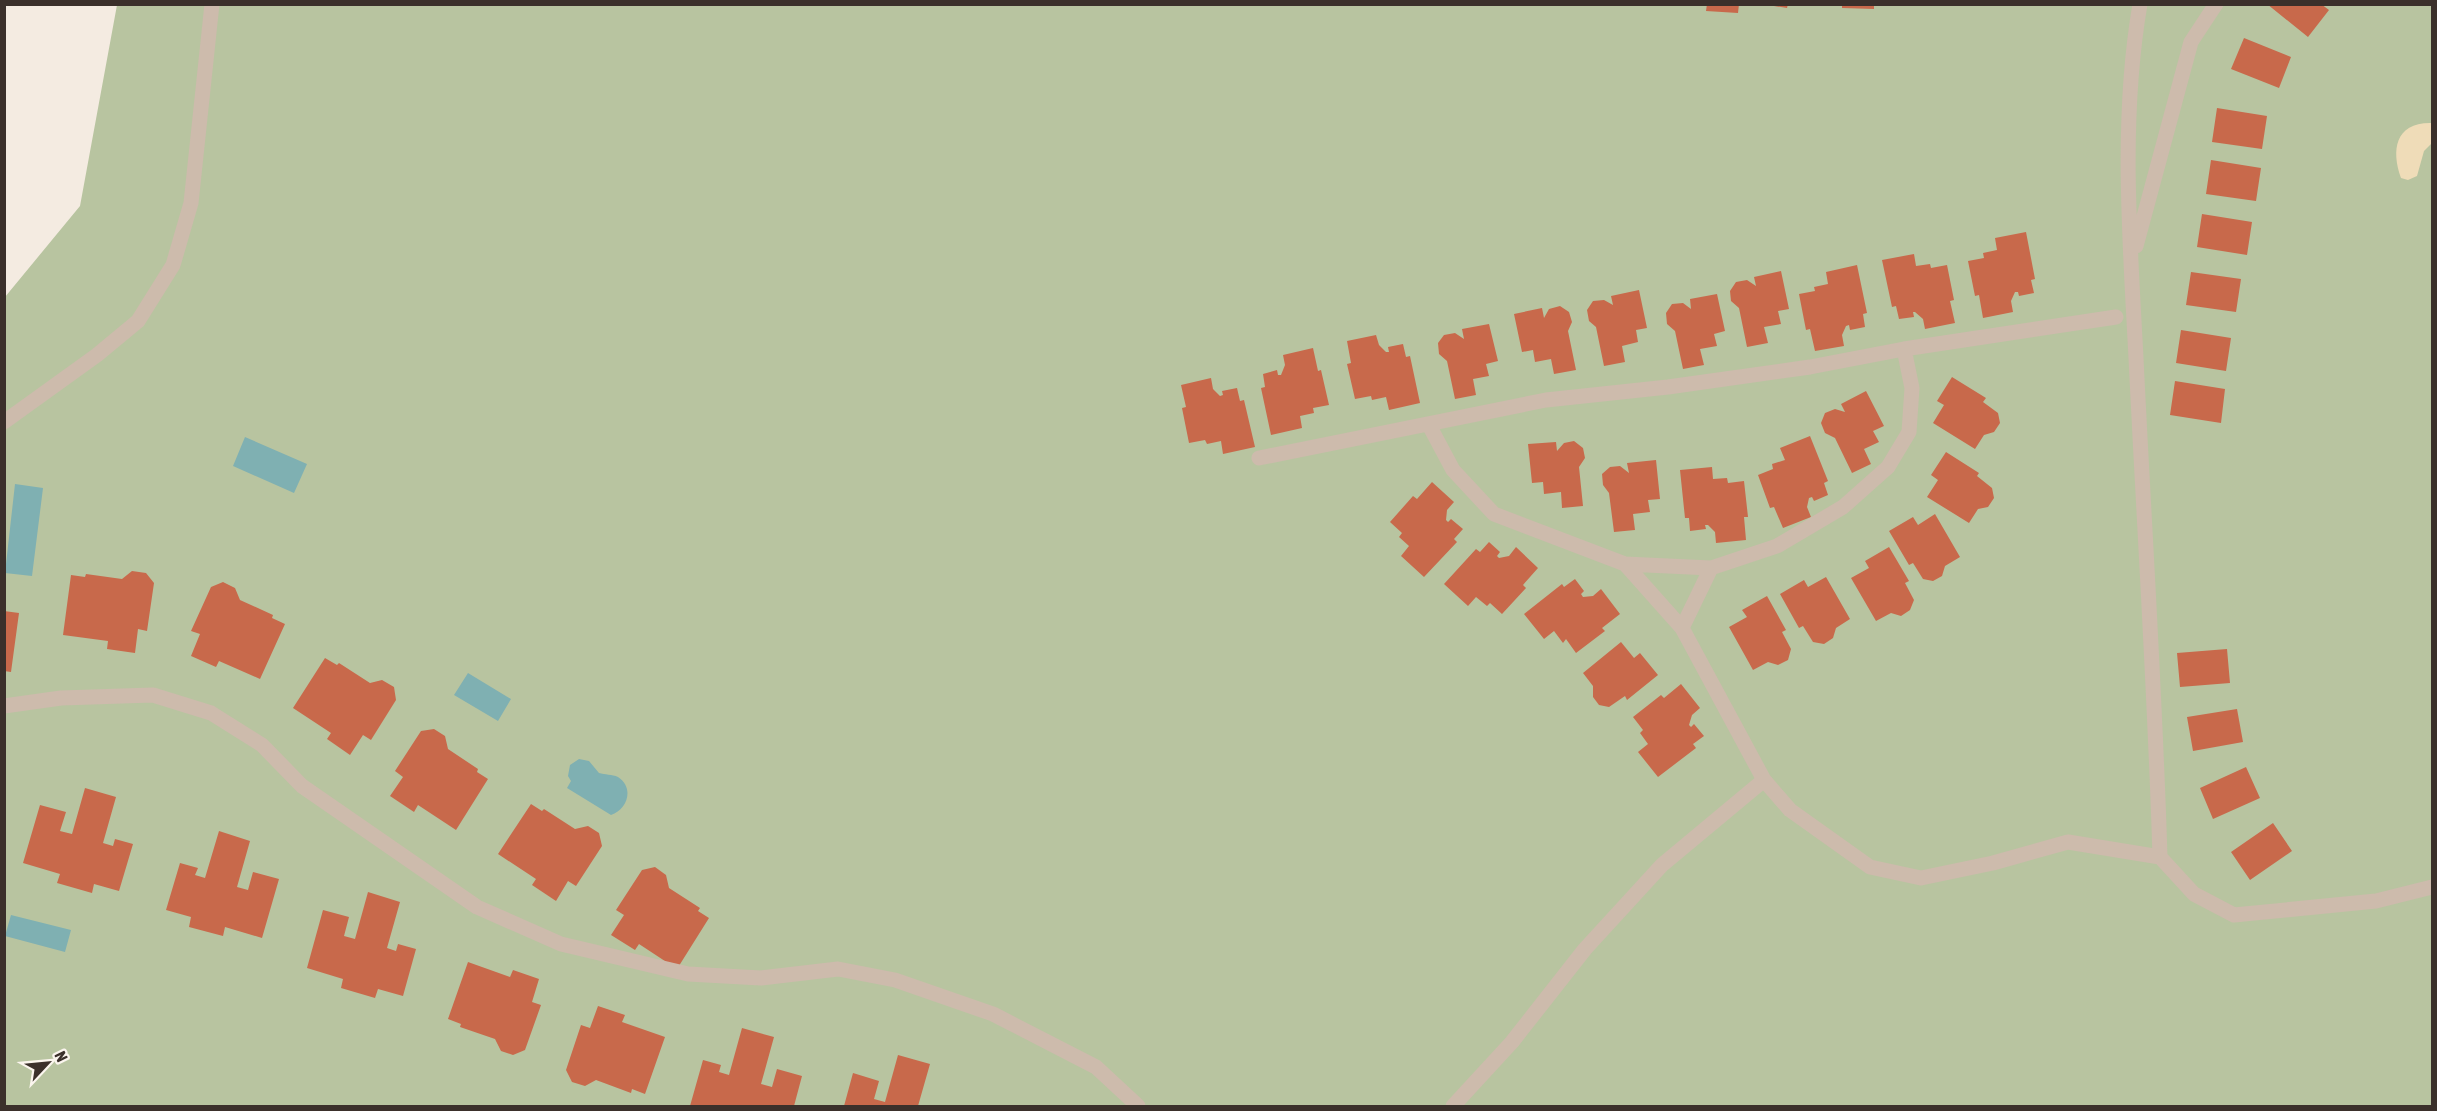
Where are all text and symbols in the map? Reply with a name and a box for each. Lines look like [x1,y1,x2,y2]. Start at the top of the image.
north arrow [18,1033,78,1093]
text: N [51,1048,72,1065]

